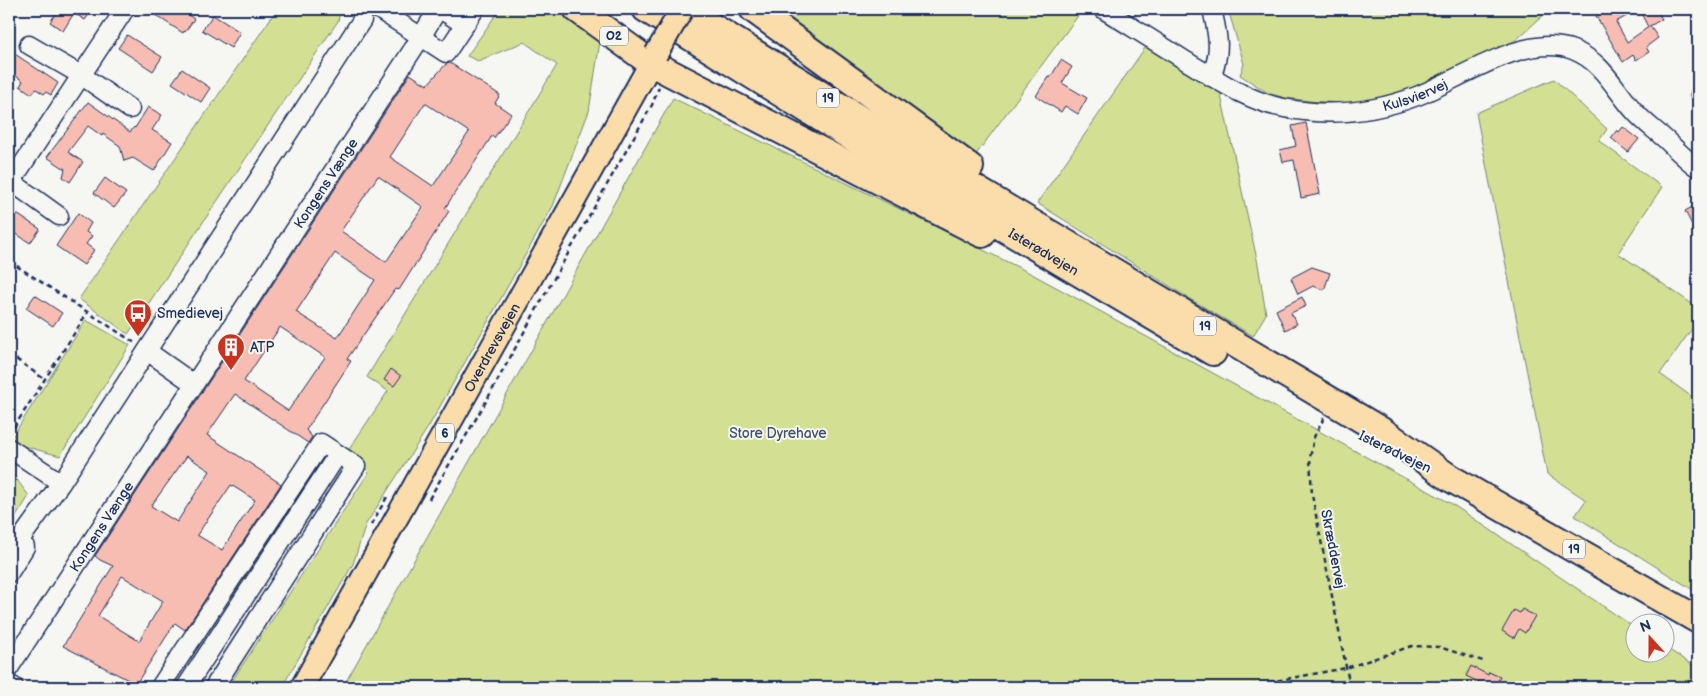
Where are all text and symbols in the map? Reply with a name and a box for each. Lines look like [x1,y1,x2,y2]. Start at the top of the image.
road number: O2 [600,27,628,46]
street label: Kulsviervej [1381,75,1450,115]
road number: 19 [817,89,839,108]
street label: Kongens Vænge [290,135,361,232]
street label: Isterødvejen [1006,224,1082,279]
bus stop icon: Smedievej [123,298,153,337]
street label: Overdrevsvejen [460,300,524,395]
place label: Smedievej [157,305,223,322]
road number: 19 [1194,316,1216,336]
building icon: ATP [216,332,246,371]
place label: ATP [250,339,275,356]
road number: 6 [436,423,454,442]
park label: Store Dyrehave [729,425,827,442]
street label: Isterødvejen [1356,427,1434,477]
street label: Kongens Vænge [66,478,137,575]
street label: Skræddervej [1317,508,1349,590]
road number: 19 [1563,540,1585,558]
north arrow [1624,614,1674,664]
text: N [1638,617,1653,636]

